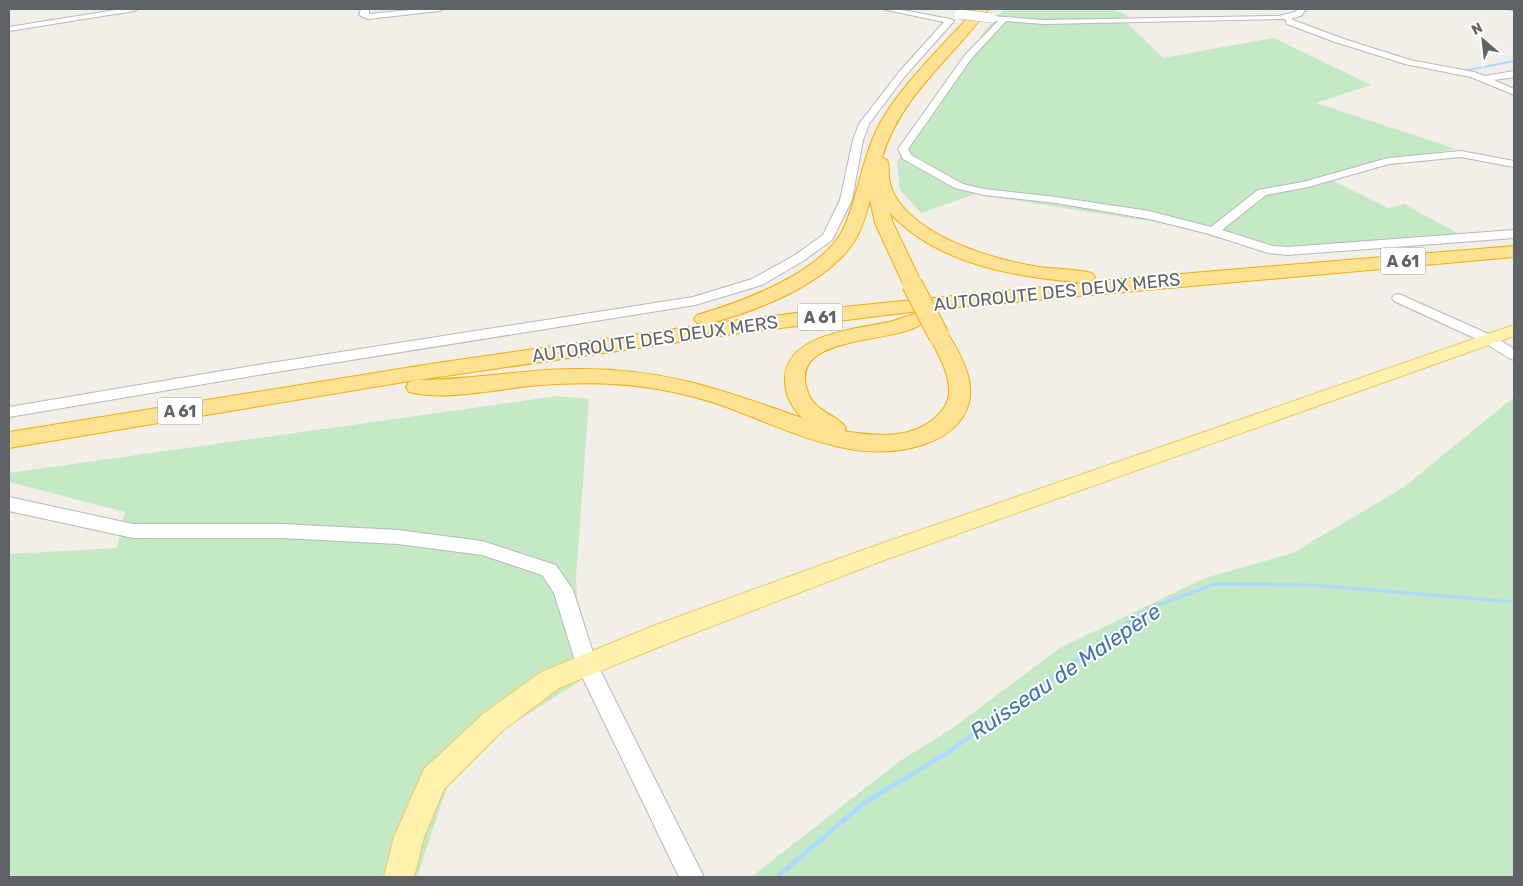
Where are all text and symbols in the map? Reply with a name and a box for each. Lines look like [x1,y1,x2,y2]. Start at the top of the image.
north arrow [1458,15,1508,65]
text: N [1469,19,1486,39]
road number: A 61 [1380,248,1426,274]
street label: AUTOROUTE DES DEUX MERS [933,268,1181,316]
road number: A 61 [798,304,842,330]
street label: AUTOROUTE DES DEUX MERS [531,311,779,367]
road number: A 61 [158,398,202,424]
water label: Ruisseau de Malepère [965,598,1166,745]

